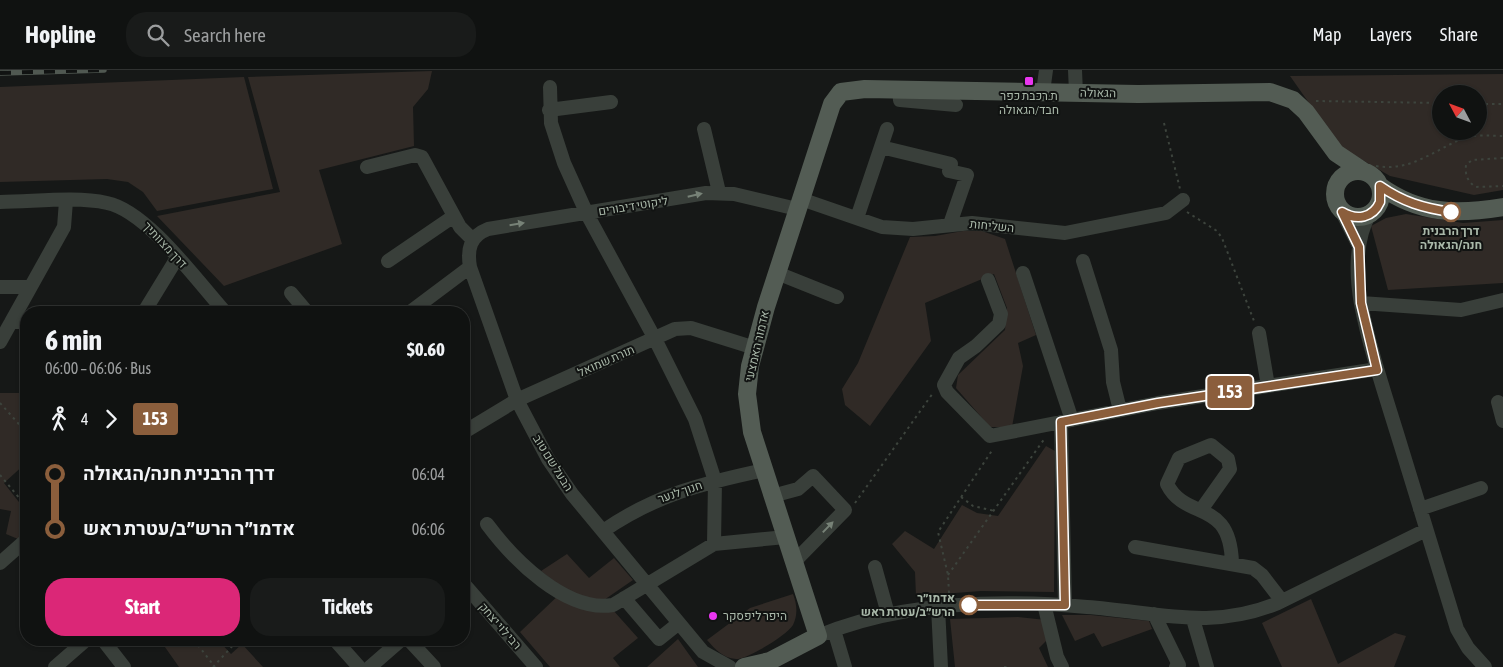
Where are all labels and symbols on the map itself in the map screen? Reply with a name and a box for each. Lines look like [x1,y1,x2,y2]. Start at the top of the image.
marker: ת.רכבת כפר חבד/הגאולה [1023,75,1035,87]
north arrow [1432,85,1488,140]
street label: הגאולה [1080,86,1116,100]
place label: ת.רכבת כפר חבד/הגאולה [999,89,1059,117]
one-way arrow [687,191,702,199]
street label: ליקוטי דיבורים [597,194,669,218]
marker: דרך הרבנית חנה/הגאולה [1441,202,1461,222]
street label: השליחות [969,217,1015,235]
street label: דרך מצוותיך [140,219,190,271]
one-way arrow [509,220,525,228]
place label: דרך הרבנית חנה/הגאולה [1420,224,1482,252]
street label: אדמור האמצעי [742,309,772,383]
street label: תורת שמואל [575,342,637,380]
line badge: 153 [1201,376,1259,408]
street label: הבעל שם טוב [530,432,576,494]
street label: חנוך לנער [656,478,704,506]
one-way arrow [822,521,834,533]
place label: אדמו״ר הרש״ב/עטרת ראש [861,591,955,619]
marker: אדמו״ר הרש״ב/עטרת ראש [959,595,979,615]
street label: רבי לוי יצחק [476,600,524,652]
place label: היפר ליפסקר [723,609,787,623]
marker: היפר ליפסקר [707,610,719,622]

